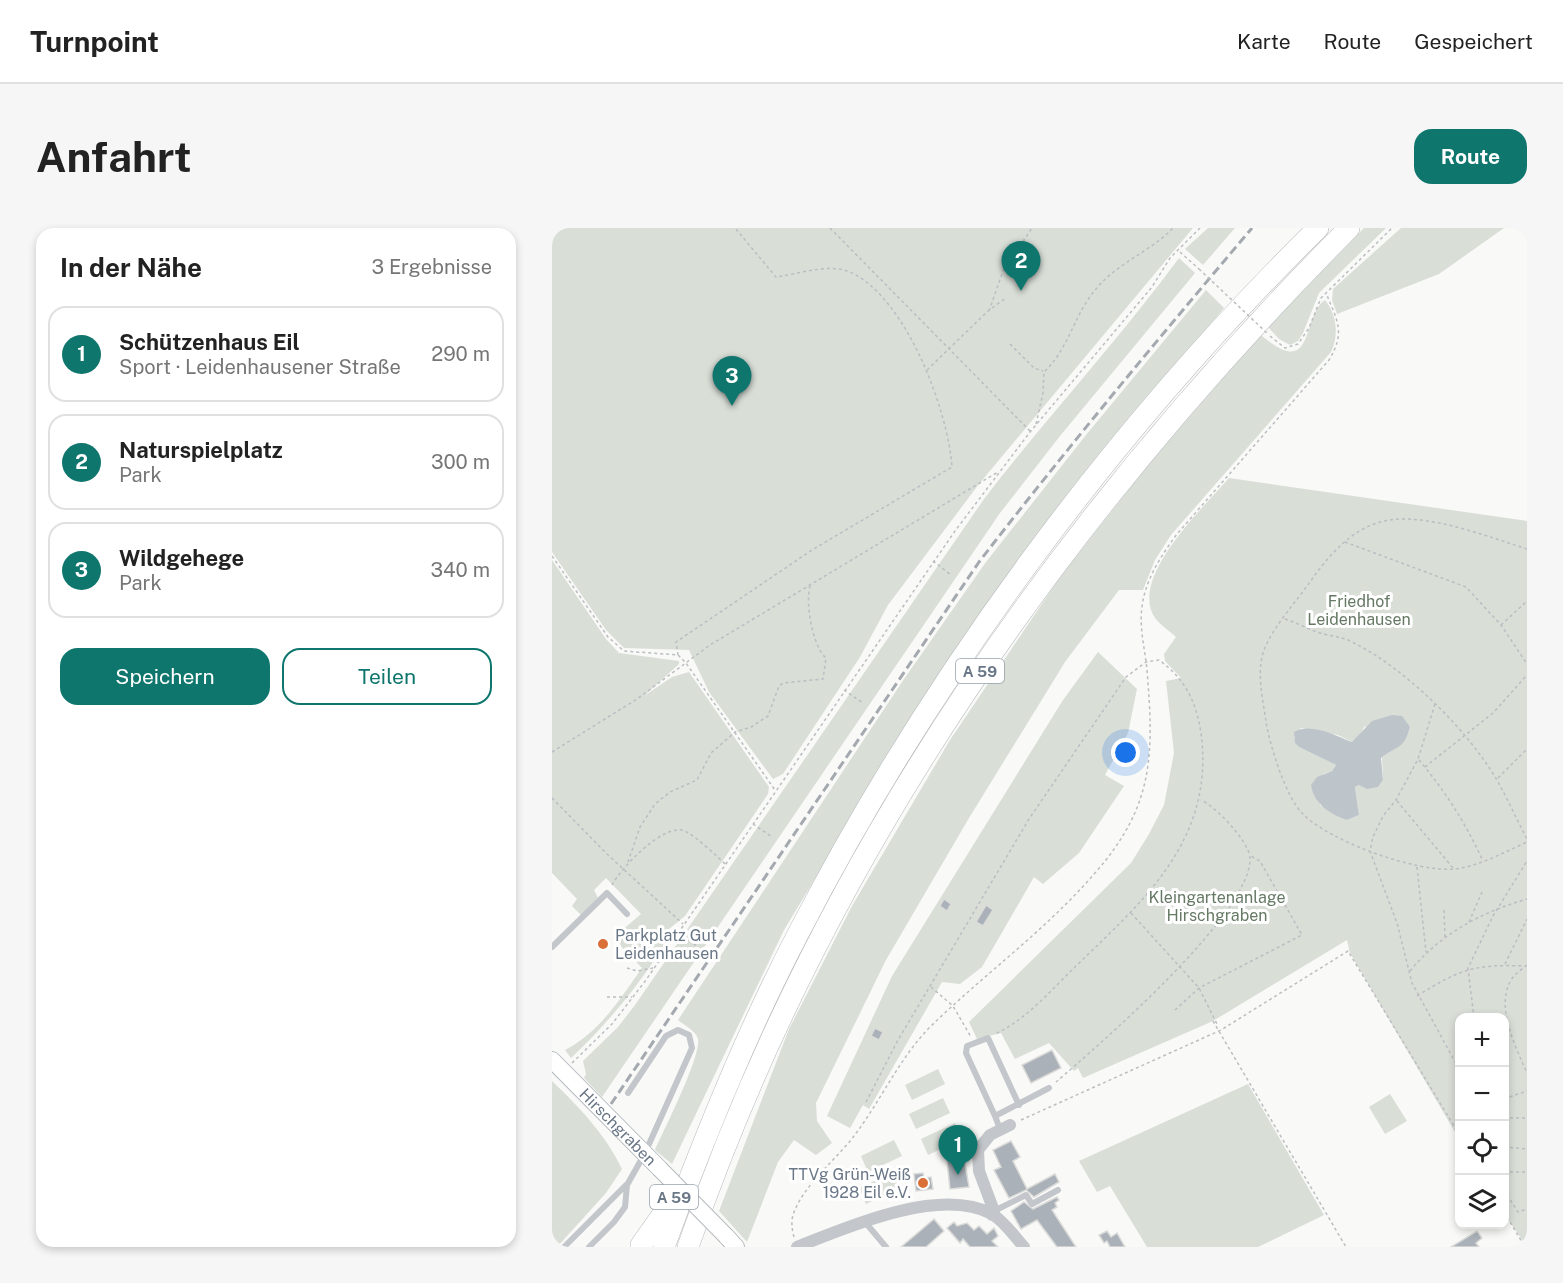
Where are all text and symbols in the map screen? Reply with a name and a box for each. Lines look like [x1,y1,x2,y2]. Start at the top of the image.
text: Turnpoint [30,25,159,58]
text: Karte [1237,29,1291,54]
text: Route [1324,29,1381,54]
text: Gespeichert [1414,29,1533,54]
button: Route [1414,129,1527,184]
text: Anfahrt [36,132,192,181]
pin: 2 [1002,242,1040,291]
text: In der Nähe [60,252,202,283]
text: 3 Ergebnisse [371,255,492,279]
text: Schützenhaus Eil [119,329,300,355]
text: 1 [77,342,86,366]
text: 290 m [431,342,490,366]
text: Sport · Leidenhausener Straße [119,355,401,379]
pin: 3 [712,356,752,406]
text: Naturspielplatz [119,437,283,463]
text: 2 [75,450,88,474]
text: 300 m [431,450,490,474]
text: Park [119,463,162,487]
text: Wildgehege [119,545,244,571]
text: 3 [75,558,88,582]
text: 340 m [430,558,490,582]
text: Park [119,571,162,595]
park label: Friedhof Leidenhausen [1307,592,1411,629]
button: Speichern [60,648,270,705]
button: Teilen [282,648,492,705]
road number: A 59 [956,659,1004,683]
your location [1111,738,1140,767]
park label: Kleingartenanlage Hirschgraben [1148,888,1286,925]
place label: Parkplatz Gut Leidenhausen [615,926,719,963]
marker: Parkplatz Gut Leidenhausen [596,937,610,951]
map controls [1455,1013,1509,1229]
button: + [1455,1013,1509,1067]
button: − [1455,1067,1509,1121]
street label: Hirschgraben [576,1084,661,1169]
button: locate [1455,1121,1509,1175]
pin: 1 [938,1126,978,1175]
place label: TTVg Grün-Weiß 1928 Eil e.V. [788,1165,911,1202]
button: layers [1455,1175,1509,1229]
marker: TTVg Grün-Weiß 1928 Eil e.V. [916,1176,930,1190]
road number: A 59 [650,1185,698,1209]

